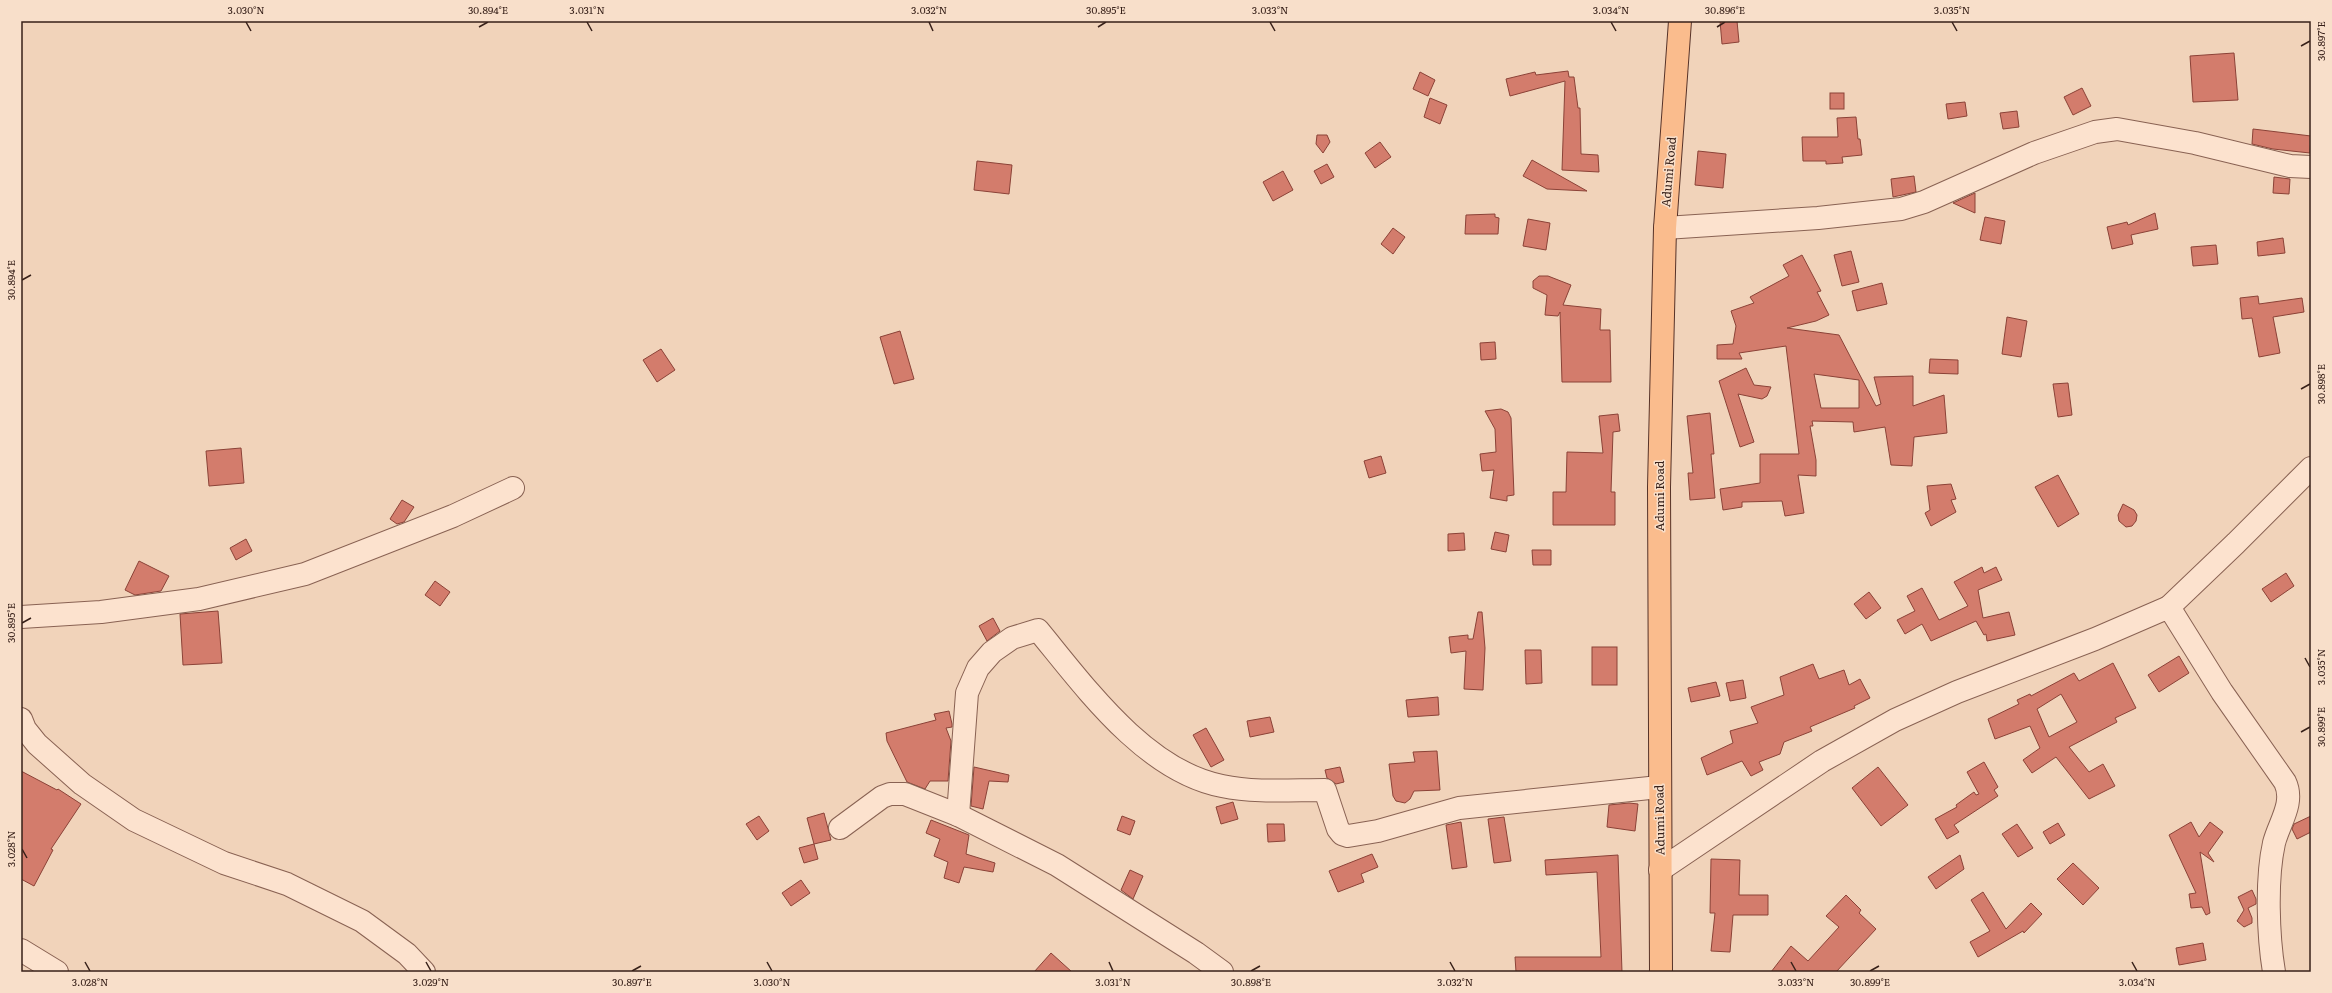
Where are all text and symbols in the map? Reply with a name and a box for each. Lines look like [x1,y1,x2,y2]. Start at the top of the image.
text: 3.030°N [227,2,265,17]
text: 30.894°E [468,2,508,17]
text: 3.031°N [569,2,605,17]
text: 3.032°N [911,2,947,17]
text: 30.895°E [1086,2,1126,17]
text: 3.033°N [1252,2,1288,17]
text: 3.034°N [1593,2,1629,17]
text: 30.896°E [1705,2,1745,17]
text: 3.035°N [1934,2,1970,17]
text: 30.897°E [2313,21,2328,61]
street label: Adumi Road [1656,135,1680,208]
text: 30.894°E [3,260,18,300]
text: 30.898°E [2313,364,2328,404]
street label: Adumi Road [1650,460,1668,531]
text: 30.895°E [3,603,18,643]
text: 3.035°N [2313,649,2328,685]
text: 30.899°E [2313,707,2328,747]
street label: Adumi Road [1649,784,1669,856]
text: 3.028°N [3,831,18,867]
text: 3.028°N [72,974,108,989]
text: 3.029°N [413,974,449,989]
text: 30.897°E [612,974,652,989]
text: 3.030°N [753,974,791,989]
text: 3.031°N [1095,974,1131,989]
text: 30.898°E [1231,974,1271,989]
text: 3.032°N [1437,974,1473,989]
text: 3.033°N [1778,974,1814,989]
text: 30.899°E [1850,974,1890,989]
text: 3.034°N [2119,974,2155,989]

